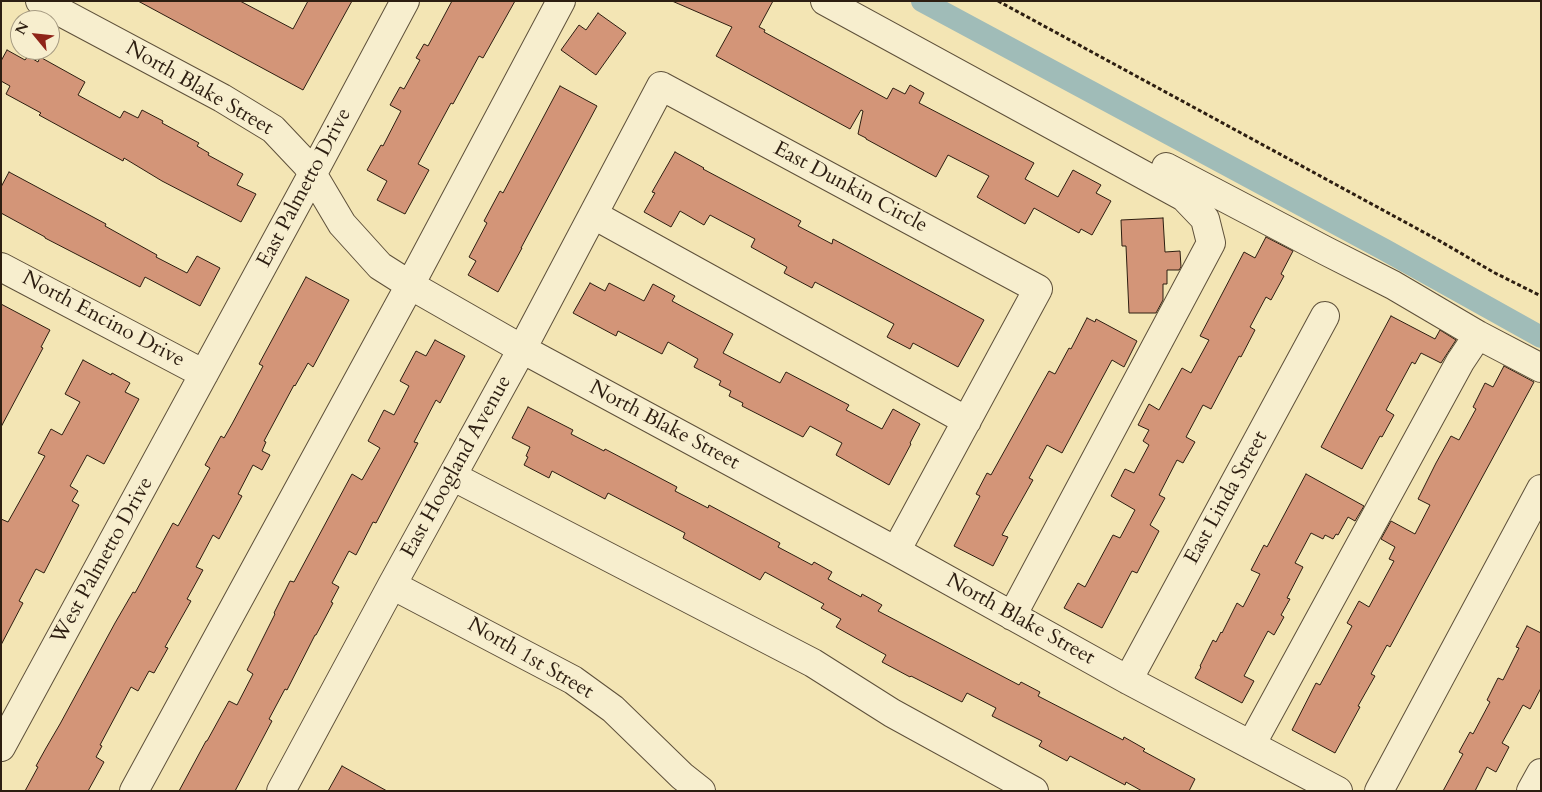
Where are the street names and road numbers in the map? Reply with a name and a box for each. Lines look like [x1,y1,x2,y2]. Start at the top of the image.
street label: North Blake Street [121,37,277,141]
street label: East Palmetto Drive [252,104,358,272]
street label: East Dunkin Circle [769,137,931,239]
street label: North Encino Drive [17,266,189,374]
street label: East Hoogland Avenue [396,371,518,563]
street label: North Blake Street [585,376,743,476]
street label: East Linda Street [1180,427,1274,569]
street label: West Palmetto Drive [47,473,159,649]
street label: North Blake Street [941,569,1099,671]
street label: North 1st Street [463,613,597,705]

